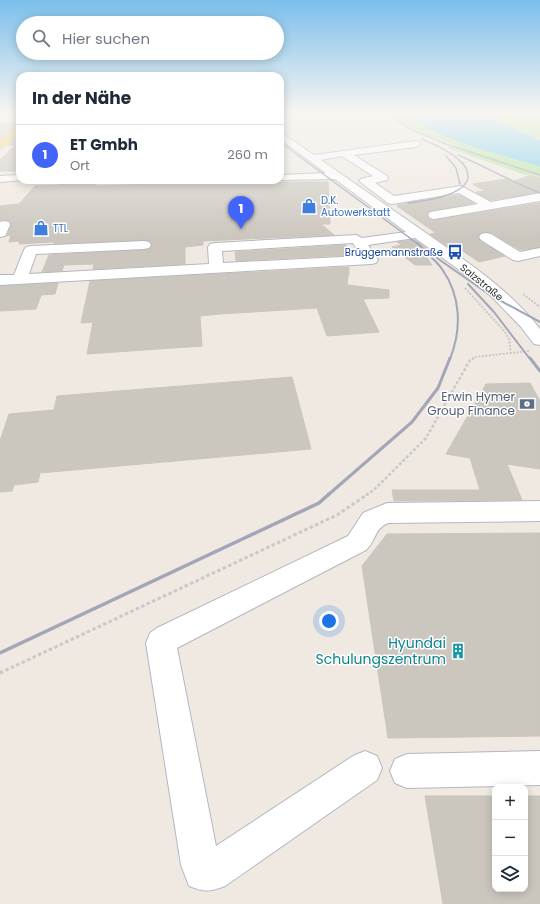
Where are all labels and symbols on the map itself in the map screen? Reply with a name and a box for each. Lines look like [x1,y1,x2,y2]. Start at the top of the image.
place label: D.K. Autowerkstatt [321,193,391,220]
pin: 1 [228,196,254,229]
shop icon: D.K. Autowerkstatt [300,197,318,215]
shop icon: TTL [32,219,50,237]
place label: TTL [53,221,69,236]
bus stop icon: Brüggemannstraße [446,243,464,261]
place label: Brüggemannstraße [345,245,443,260]
street label: Salzstraße [457,260,507,305]
place label: Erwin Hymer Group Finance [427,388,516,419]
bank icon: Erwin Hymer Group Finance [518,395,536,413]
your location [319,611,339,631]
place label: Hyundai Schulungszentrum [316,633,446,669]
building icon: Hyundai Schulungszentrum [449,642,467,660]

